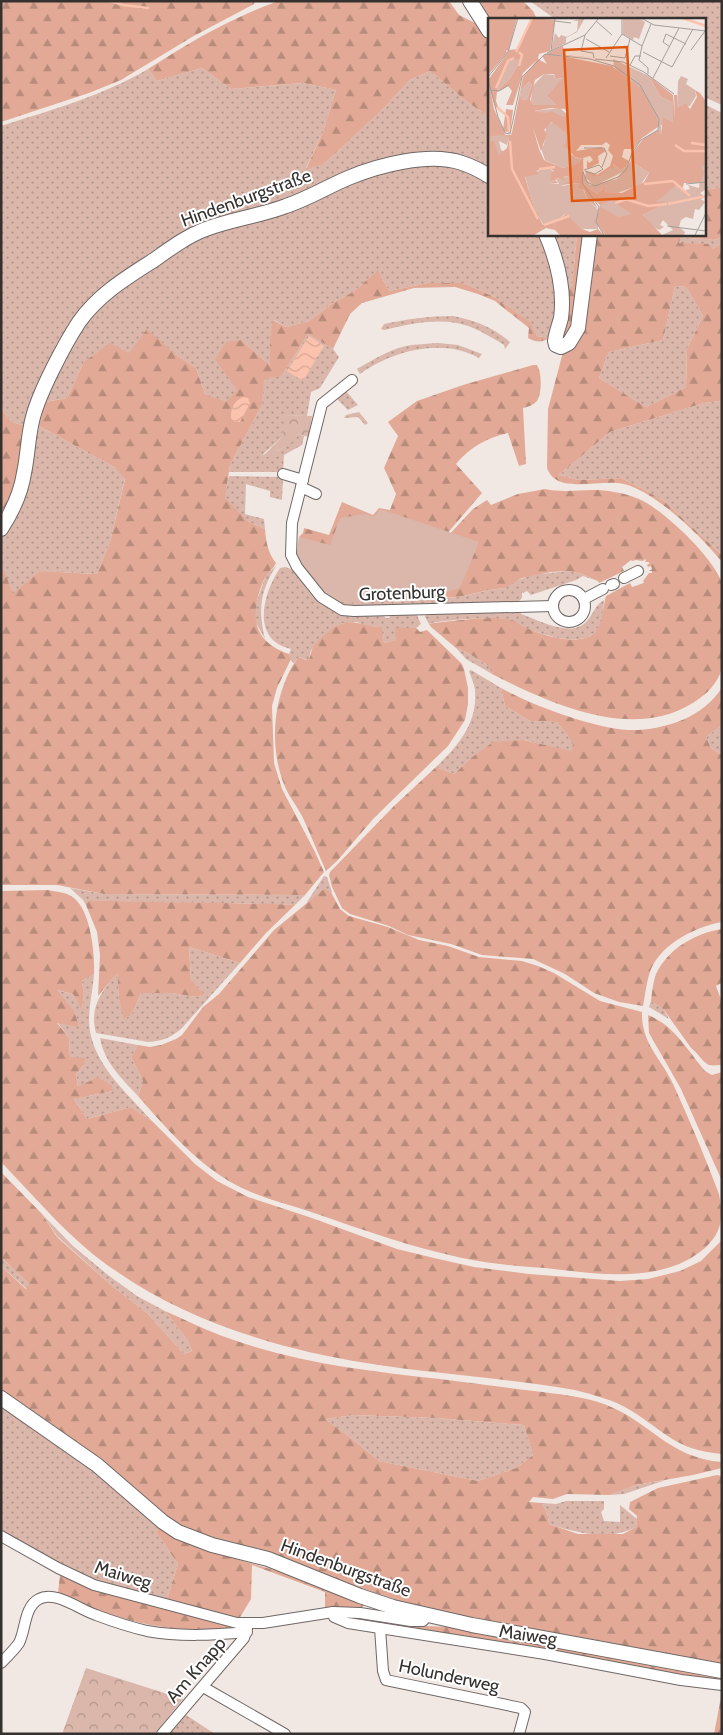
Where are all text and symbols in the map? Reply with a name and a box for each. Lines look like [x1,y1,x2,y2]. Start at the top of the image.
inset map [488,18,706,235]
street label: Hindenburgstraße [178,164,314,232]
street label: Grotenburg [358,580,447,606]
street label: Hindenburgstraße [278,1534,414,1602]
street label: Maiweg [92,1556,155,1594]
street label: Maiweg [498,1620,559,1651]
street label: Am Knapp [161,1633,231,1707]
street label: Holunderweg [397,1655,502,1698]

